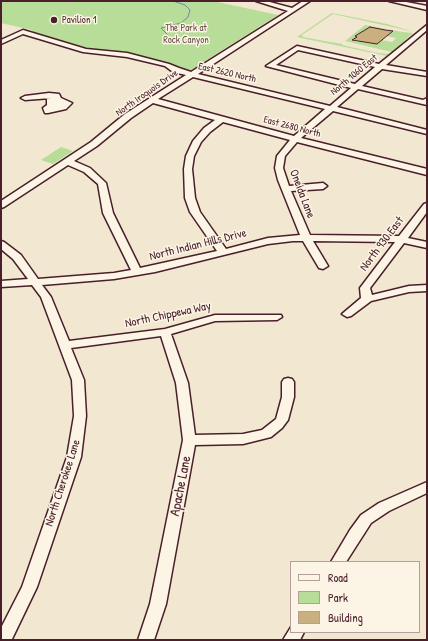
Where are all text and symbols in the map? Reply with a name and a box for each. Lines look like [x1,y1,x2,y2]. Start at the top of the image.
place label: Pavilion 1 [62,14,96,26]
marker: Pavilion 1 [49,15,59,25]
park label: The Park at Rock Canyon [163,22,209,46]
street label: North 1060 East [328,52,380,98]
street label: East 2620 North [197,61,257,85]
street label: North Iroquois Drive [114,67,180,119]
street label: East 2680 North [262,114,322,140]
street label: Oneida Lane [286,168,318,220]
street label: North 930 East [357,214,407,274]
street label: North Indian Hills Drive [148,226,248,264]
street label: North Chippewa Way [124,299,212,331]
street label: North Cherokee Lane [42,438,84,528]
street label: Apache Lane [167,454,195,518]
legend [290,561,420,633]
text: Road [328,569,348,586]
text: Park [328,589,348,606]
text: Building [328,609,363,626]

